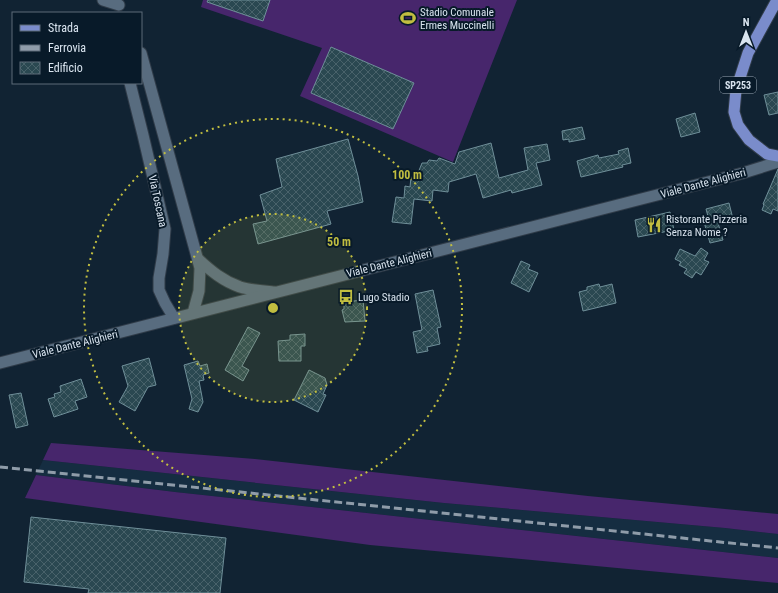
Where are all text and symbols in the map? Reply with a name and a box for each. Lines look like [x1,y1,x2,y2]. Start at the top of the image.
place label: Stadio Comunale Ermes Muccinelli [420,6,494,32]
sports icon: Stadio Comunale Ermes Muccinelli [399,9,417,27]
legend [12,12,142,84]
north arrow [726,12,766,52]
text: N [743,16,750,29]
text: Strada [48,21,79,35]
text: Ferrovia [48,41,86,55]
text: Edificio [48,61,83,75]
road number: SP253 [720,77,756,93]
street label: Viale Dante Alighieri [659,166,747,201]
text: 100 m [392,168,422,182]
street label: Via Toscana [146,174,169,228]
place label: Ristorante Pizzeria Senza Nome ? [666,213,747,239]
restaurant icon: Ristorante Pizzeria Senza Nome ? [645,216,663,234]
text: 50 m [327,235,351,249]
street label: Viale Dante Alighieri [345,247,433,280]
bus stop icon: Lugo Stadio [337,288,355,306]
place label: Lugo Stadio [358,291,410,304]
centre of rings [266,301,280,315]
street label: Viale Dante Alighieri [31,328,119,361]

